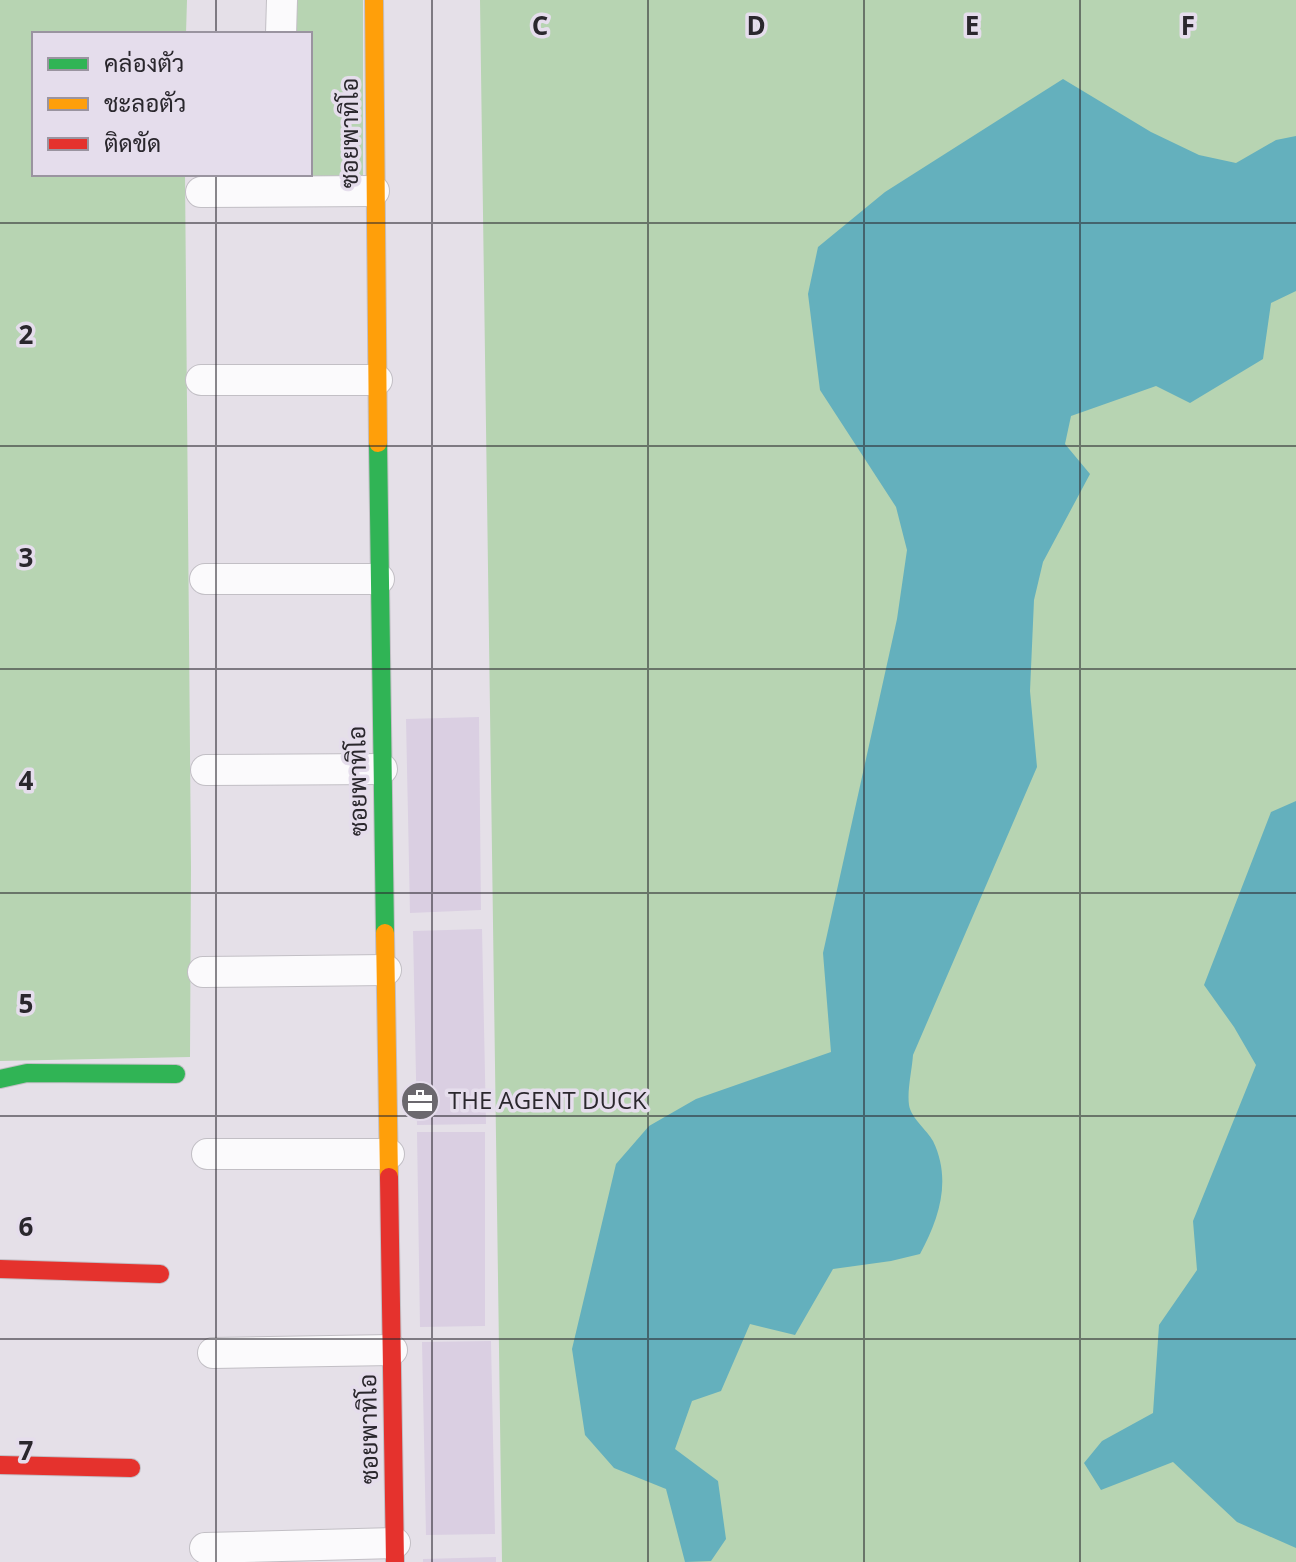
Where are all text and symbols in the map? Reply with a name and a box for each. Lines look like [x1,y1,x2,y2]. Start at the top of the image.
text: C [532,7,548,43]
text: D [746,7,766,43]
text: E [965,7,979,43]
text: F [1181,7,1195,43]
legend [32,32,312,176]
text: คล่องตัว [104,46,184,79]
street label: ซอยพาทิโอ [332,78,365,188]
text: ชะลอตัว [104,86,186,119]
text: ติดขัด [104,126,161,159]
text: 2 [19,316,34,352]
text: 3 [19,539,33,575]
street label: ซอยพาทิโอ [339,726,374,837]
text: 4 [19,762,34,798]
text: 5 [19,985,33,1021]
office icon: THE AGENT DUCK [399,1080,441,1122]
place label: THE AGENT DUCK [448,1083,647,1116]
text: 6 [19,1208,34,1244]
street label: ซอยพาทิโอ [350,1374,385,1485]
text: 7 [19,1432,34,1468]

